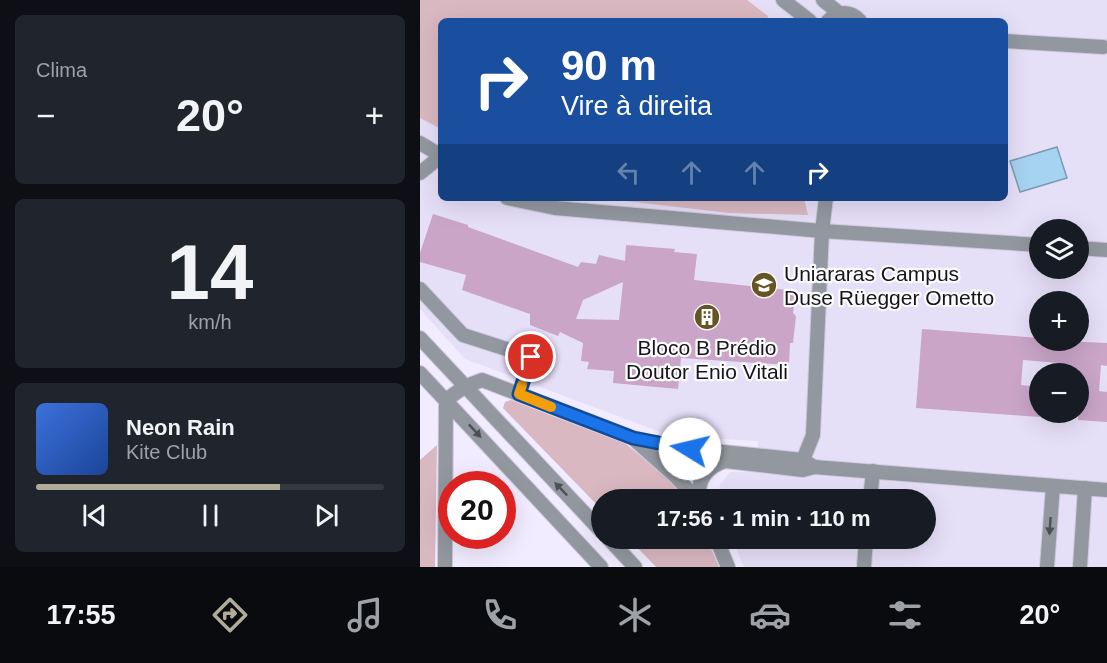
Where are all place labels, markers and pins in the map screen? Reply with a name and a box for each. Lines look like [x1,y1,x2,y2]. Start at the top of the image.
place label: Uniararas Campus Duse Rüegger Ometto [784,262,994,309]
school or university icon: Uniararas Campus Duse Rüegger Ometto [749,270,779,300]
building icon: Bloco B Prédio Doutor Enio Vitali [692,302,722,332]
pin [505,331,556,382]
place label: Bloco B Prédio Doutor Enio Vitali [626,336,788,383]

